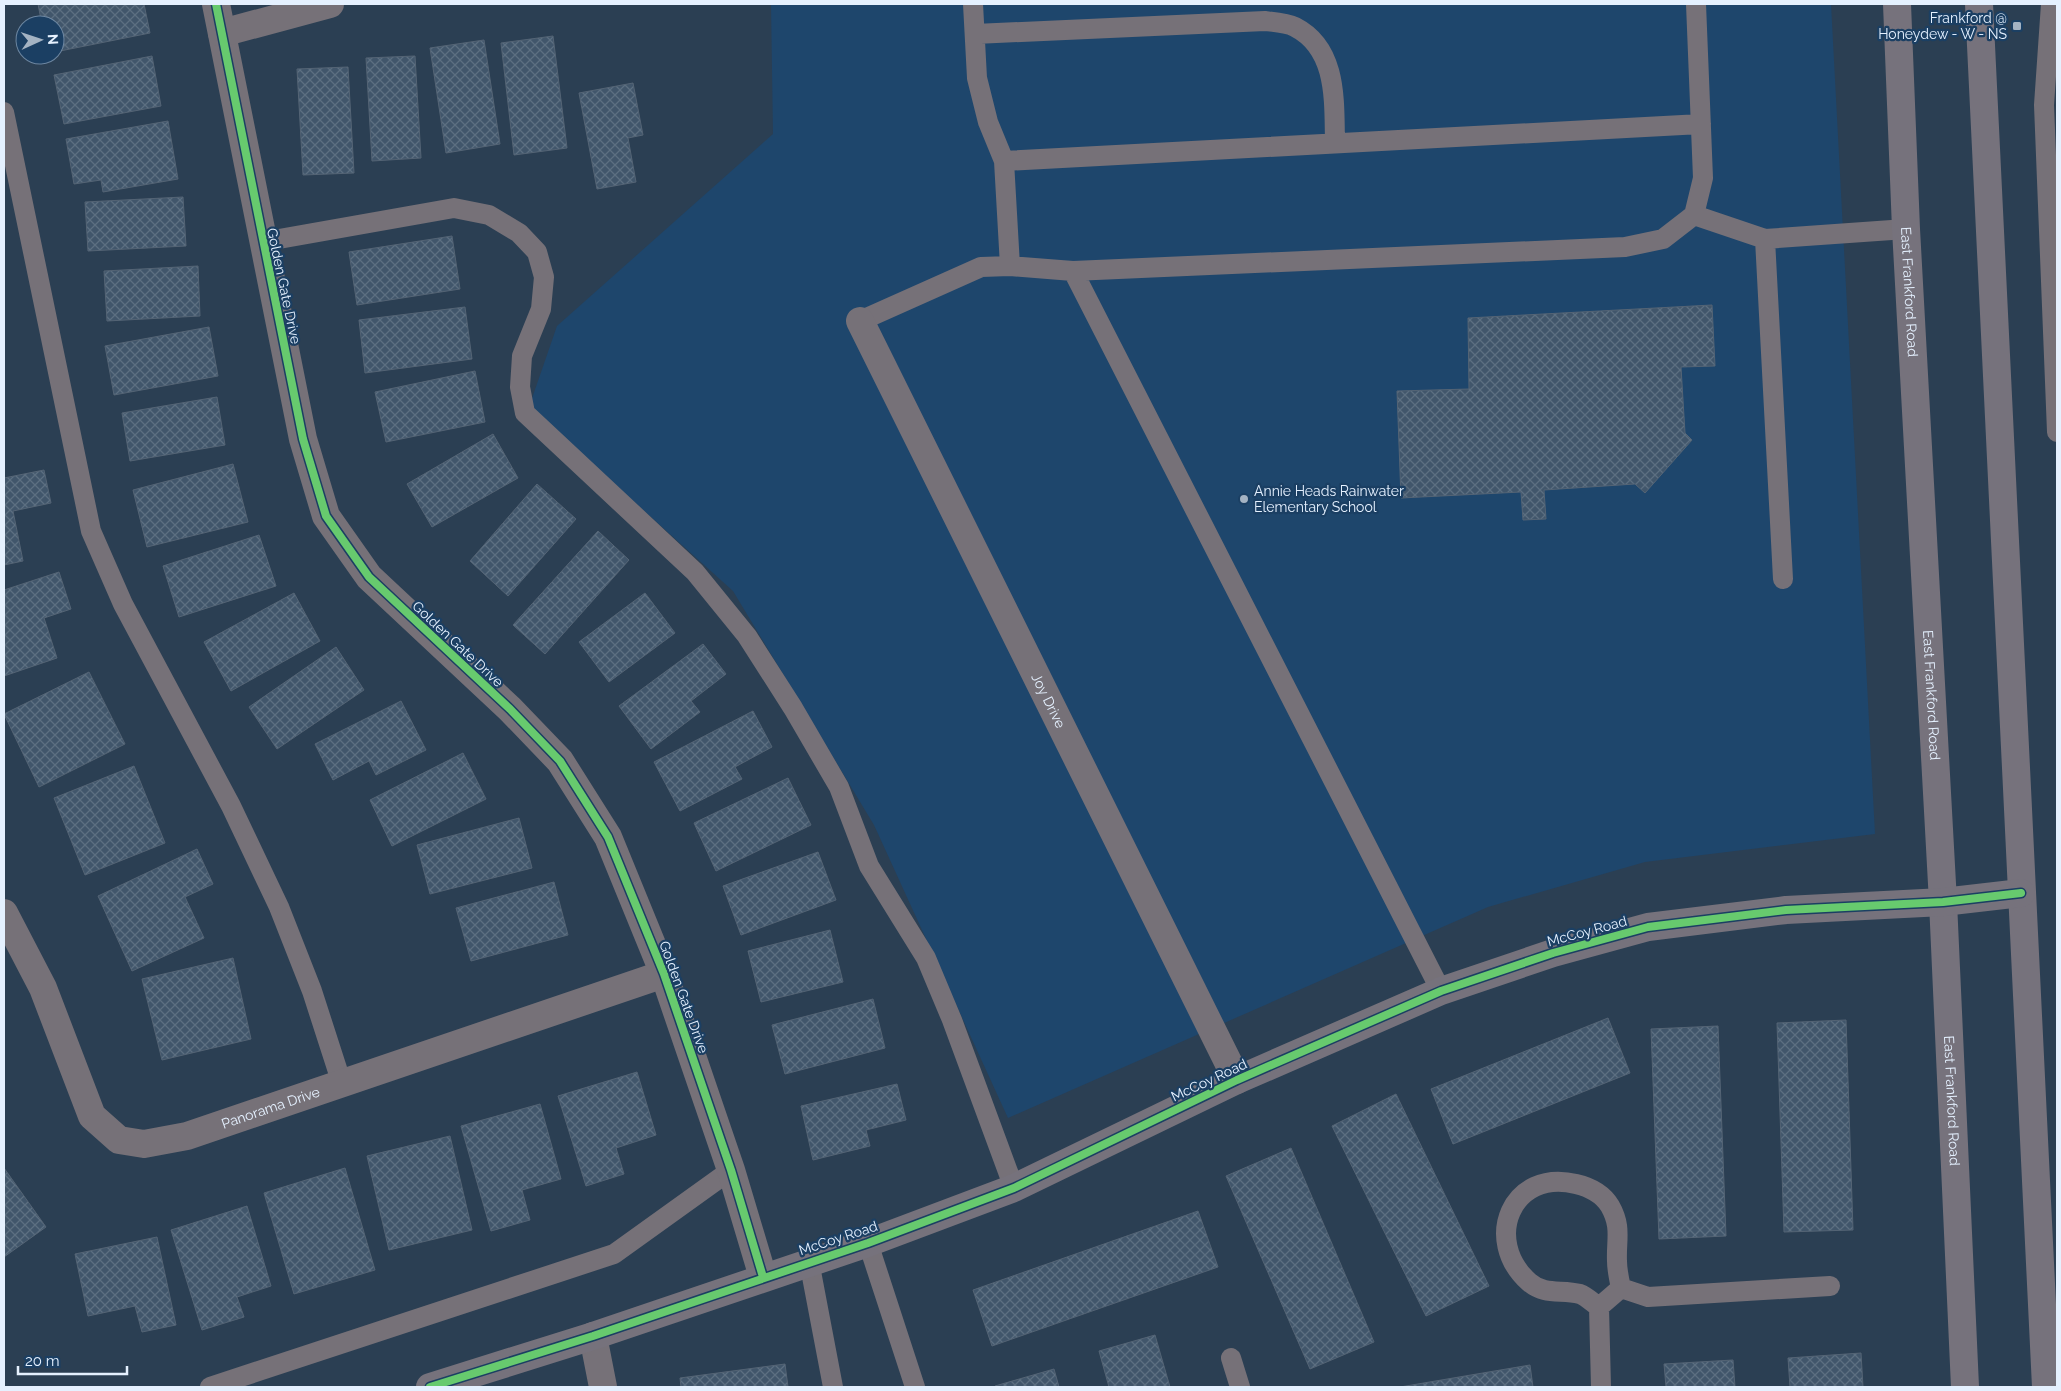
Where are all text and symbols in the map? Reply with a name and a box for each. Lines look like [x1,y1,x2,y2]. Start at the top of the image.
place label: Frankford @ Honeydew - W - NS [1878,10,2007,42]
north arrow [15,15,65,65]
marker: Frankford @ Honeydew - W - NS [2011,20,2023,32]
text: N [45,34,61,45]
street label: East Frankford Road [1898,226,1921,357]
street label: Golden Gate Drive [264,227,304,345]
place label: Annie Heads Rainwater Elementary School [1254,483,1404,515]
marker: Annie Heads Rainwater Elementary School [1238,493,1250,505]
street label: Golden Gate Drive [409,598,507,690]
street label: East Frankford Road [1920,630,1943,761]
street label: Joy Drive [1028,671,1069,731]
street label: McCoy Road [1545,913,1629,949]
street label: Golden Gate Drive [656,939,712,1055]
street label: East Frankford Road [1941,1035,1963,1166]
street label: McCoy Road [1169,1055,1249,1105]
street label: Panorama Drive [219,1084,322,1132]
street label: McCoy Road [797,1218,879,1258]
scale bar [18,1344,126,1376]
text: 20 m [25,1352,60,1370]

